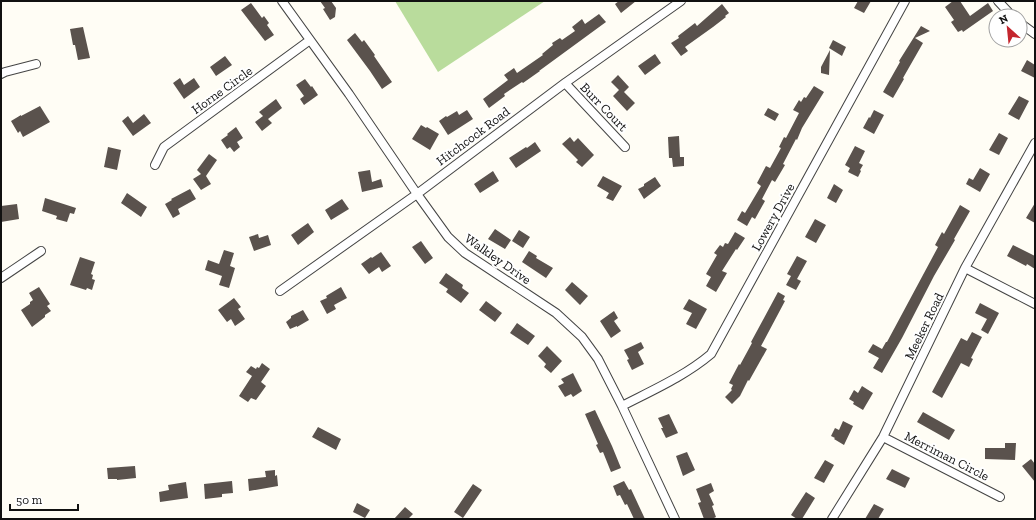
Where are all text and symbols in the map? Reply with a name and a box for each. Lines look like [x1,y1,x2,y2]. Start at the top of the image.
north arrow [988,8,1028,48]
text: N [997,12,1011,27]
street label: Horne Circle [189,63,255,117]
street label: Burr Court [577,80,631,134]
street label: Hitchcock Road [433,104,513,168]
street label: Lowery Drive [748,181,798,253]
street label: Walkley Drive [462,231,534,287]
street label: Meeker Road [901,290,947,362]
street label: Merriman Circle [902,428,992,484]
scale bar [10,486,78,512]
text: 50 m [16,493,43,507]

